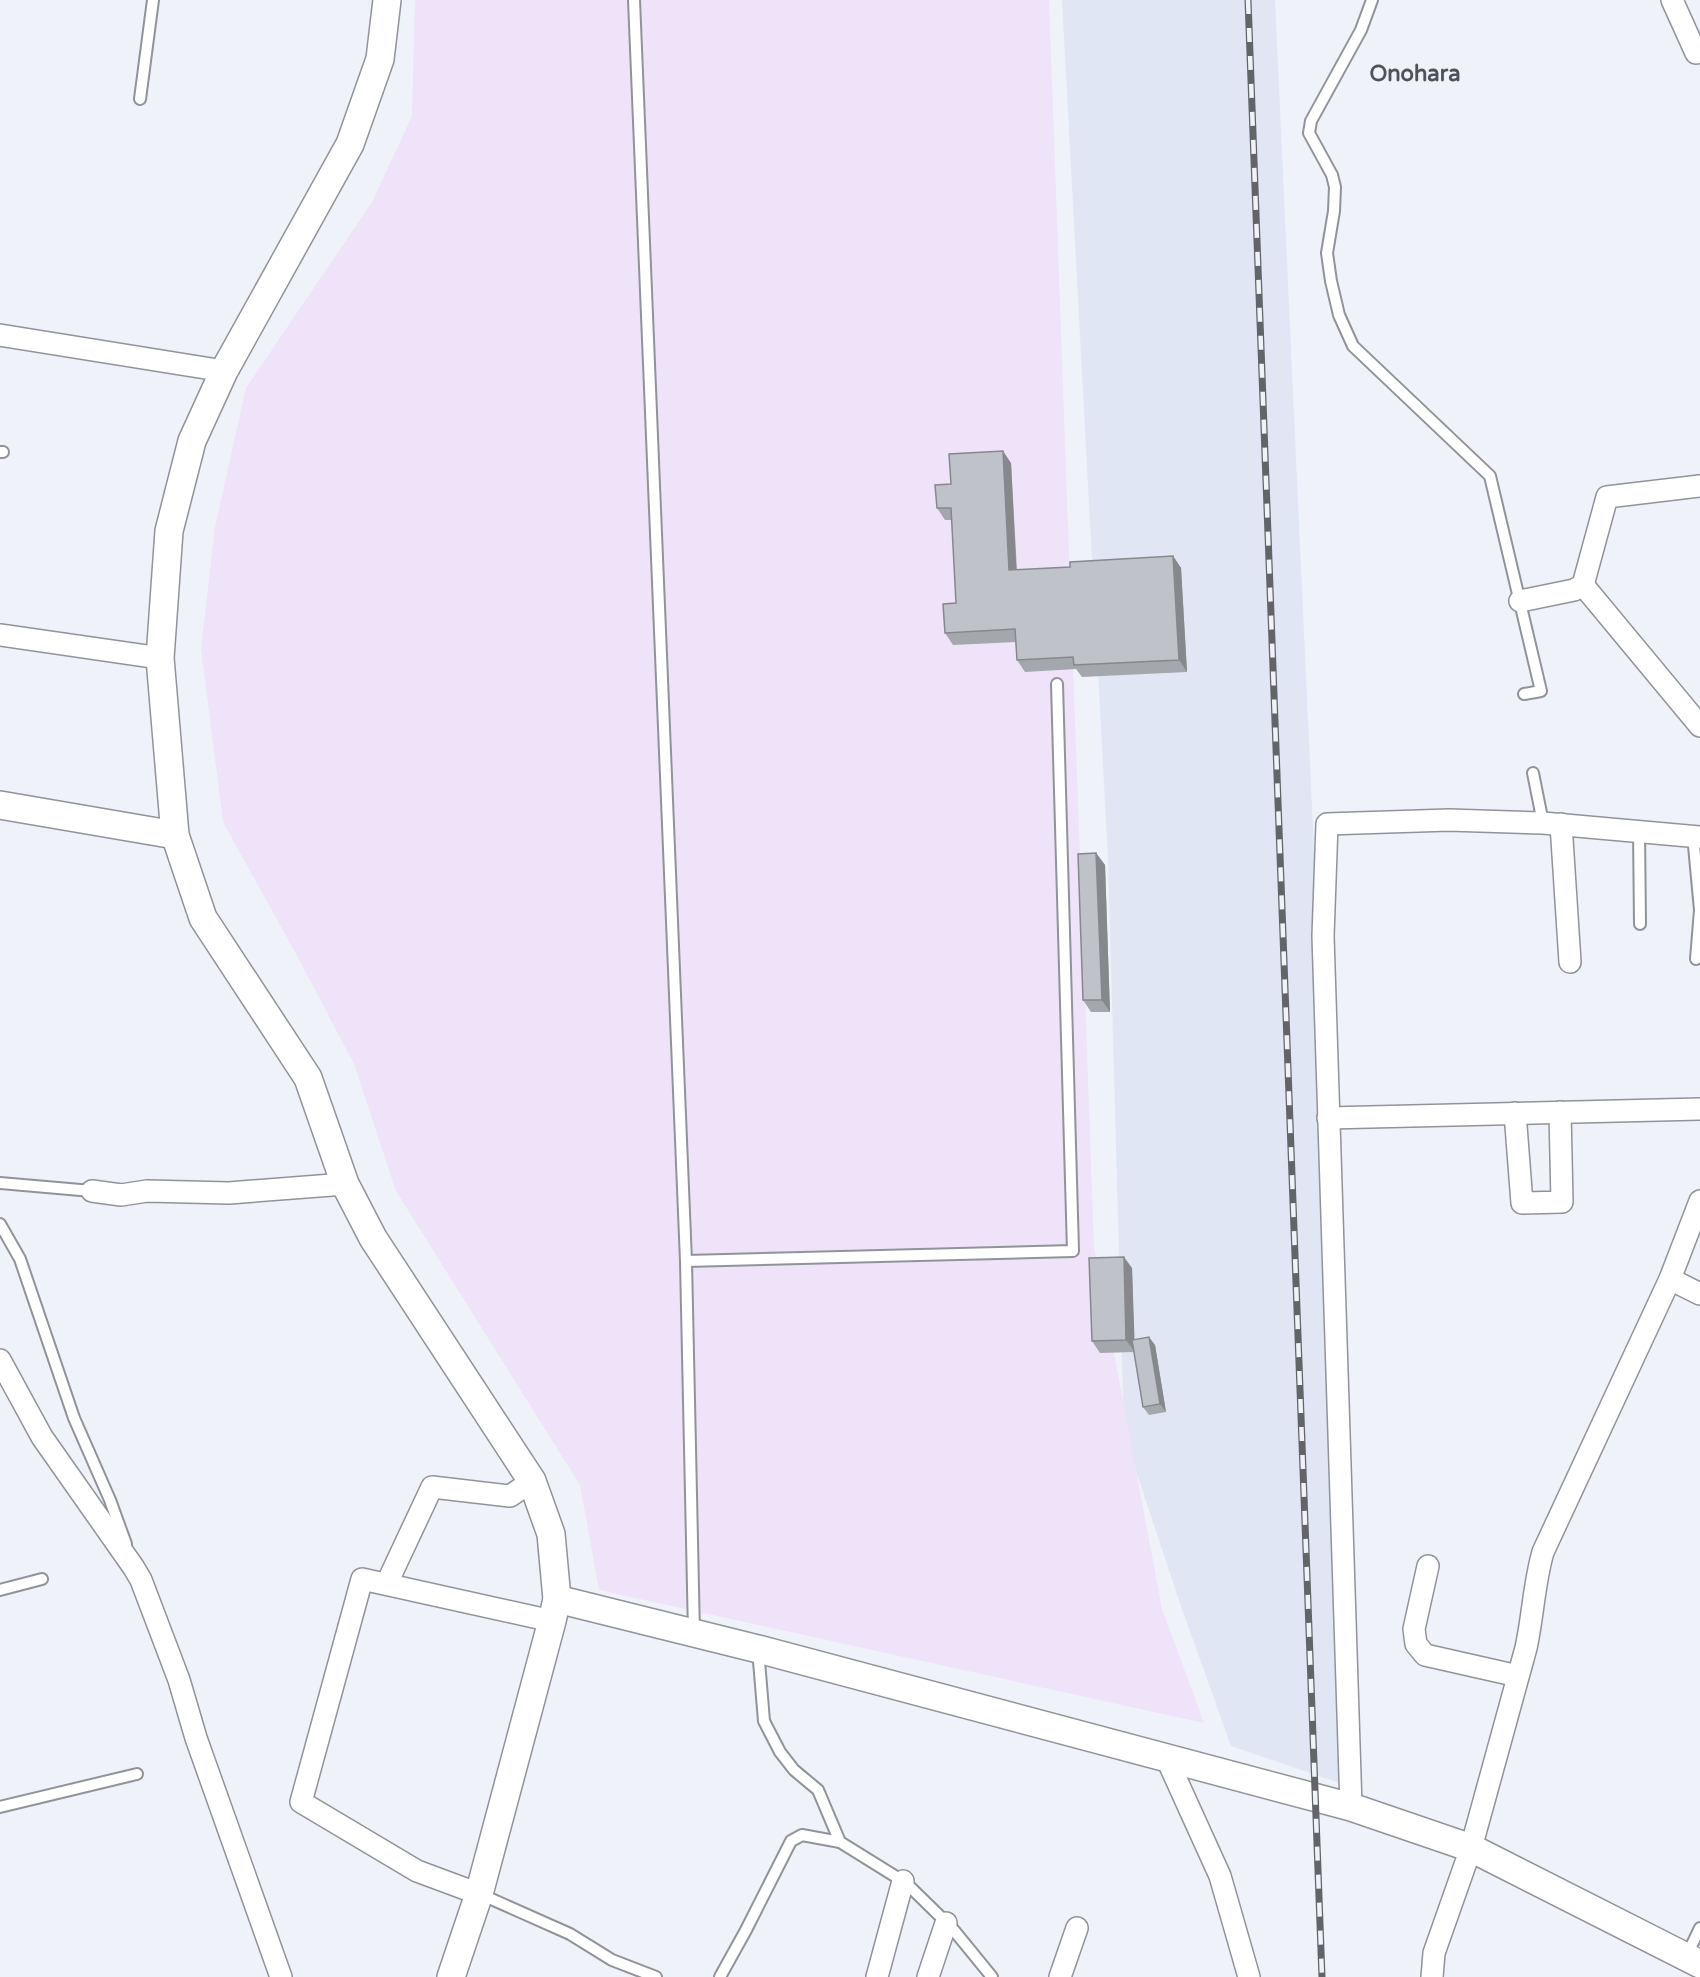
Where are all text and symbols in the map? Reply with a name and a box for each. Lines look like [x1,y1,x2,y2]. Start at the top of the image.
district label: Onohara [1370,61,1461,87]

